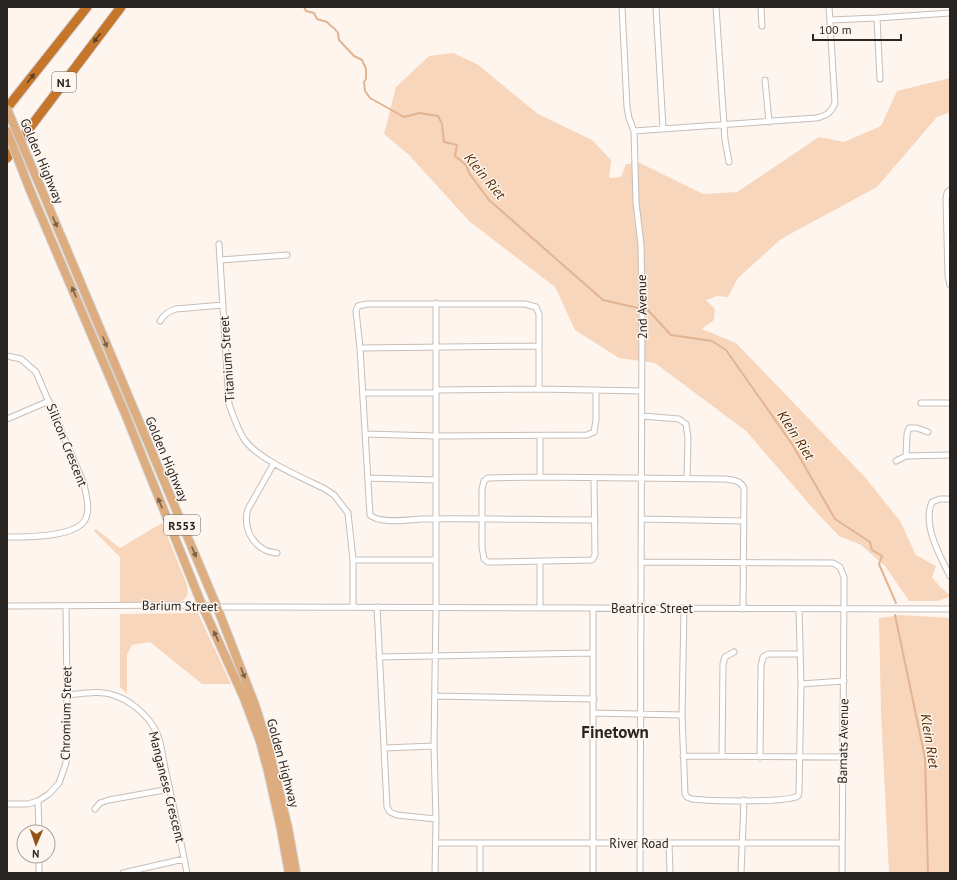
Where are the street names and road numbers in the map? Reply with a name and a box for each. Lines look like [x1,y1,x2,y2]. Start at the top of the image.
road number: N1 [52,72,76,92]
street label: Golden Highway [16,116,68,206]
street label: 2nd Avenue [633,274,651,340]
street label: Titanium Street [215,315,238,403]
street label: Silicon Crescent [43,401,92,490]
street label: Golden Highway [141,414,193,504]
road number: R553 [164,515,200,535]
street label: Barium Street [142,597,219,615]
street label: Beatrice Street [611,600,693,617]
street label: Chromium Street [57,665,75,760]
street label: Barnats Avenue [834,698,852,784]
street label: Golden Highway [263,717,303,809]
street label: Manganese Crescent [145,730,189,845]
street label: River Road [609,835,669,852]

